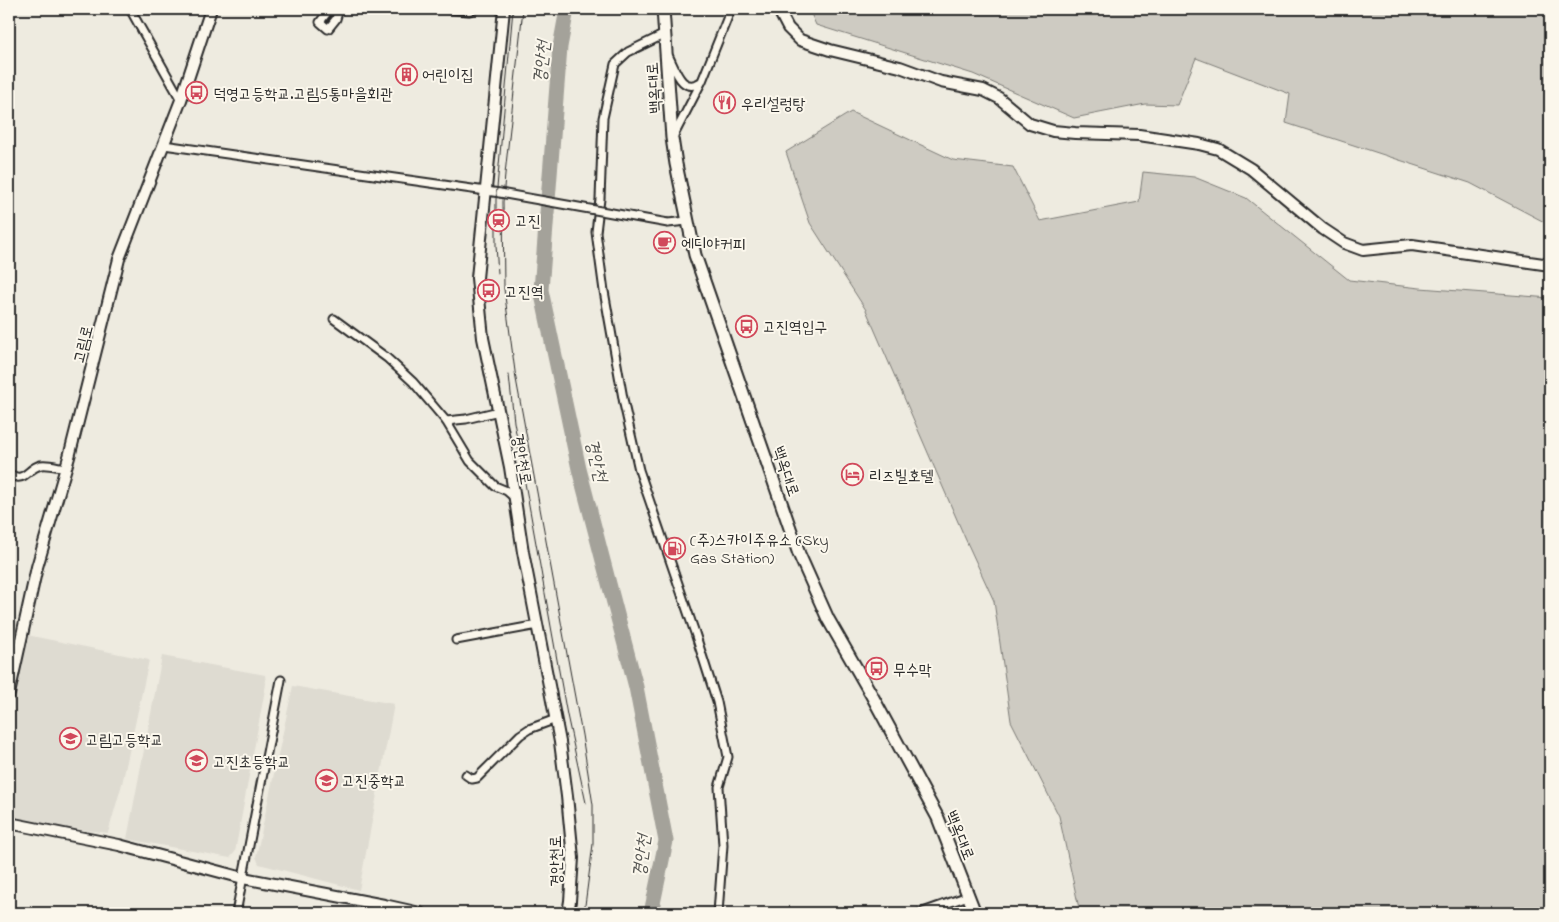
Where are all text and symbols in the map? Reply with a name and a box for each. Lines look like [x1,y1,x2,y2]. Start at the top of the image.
water label: 경안천 [528,38,558,85]
street label: 백옥대로 [641,61,669,114]
building icon: 어린이집 [394,62,418,86]
place label: 어린이집 [422,64,474,88]
bus stop icon: 덕영고등학교.고림5통마을회관 [185,81,209,105]
place label: 덕영고등학교.고림5통마을회관 [213,83,393,107]
restaurant icon: 우리설렁탕 [713,91,737,115]
place label: 우리설렁탕 [741,93,806,117]
station icon: 고진 [487,208,511,232]
place label: 고진 [515,210,541,234]
cafe icon: 에디야커피 [653,231,677,255]
place label: 에디야커피 [681,233,745,257]
bus stop icon: 고진역 [477,279,501,303]
place label: 고진역 [505,281,544,305]
bus stop icon: 고진역입구 [735,314,759,338]
place label: 고진역입구 [763,316,827,340]
street label: 고림로 [68,323,100,366]
street label: 경안천로 [505,432,537,487]
water label: 경안천 [577,436,613,486]
street label: 백옥대로 [765,443,805,500]
hotel icon: 리즈빌호텔 [841,463,865,487]
place label: 리즈빌호텔 [869,465,934,489]
place label: (주)스카이주유소 (Sky Gas Station) [690,529,829,571]
fuel station icon: (주)스카이주유소 (Sky Gas Station) [662,536,686,560]
bus stop icon: 무수막 [865,657,889,681]
place label: 무수막 [893,659,932,683]
school or university icon: 고림고등학교 [58,727,82,751]
place label: 고림고등학교 [86,729,163,753]
school or university icon: 고진초등학교 [185,749,209,773]
place label: 고진초등학교 [213,751,290,775]
school or university icon: 고진중학교 [314,768,338,792]
place label: 고진중학교 [342,770,406,794]
street label: 백옥대로 [938,807,980,864]
water label: 경안천 [627,832,659,879]
street label: 경안천로 [545,835,569,887]

